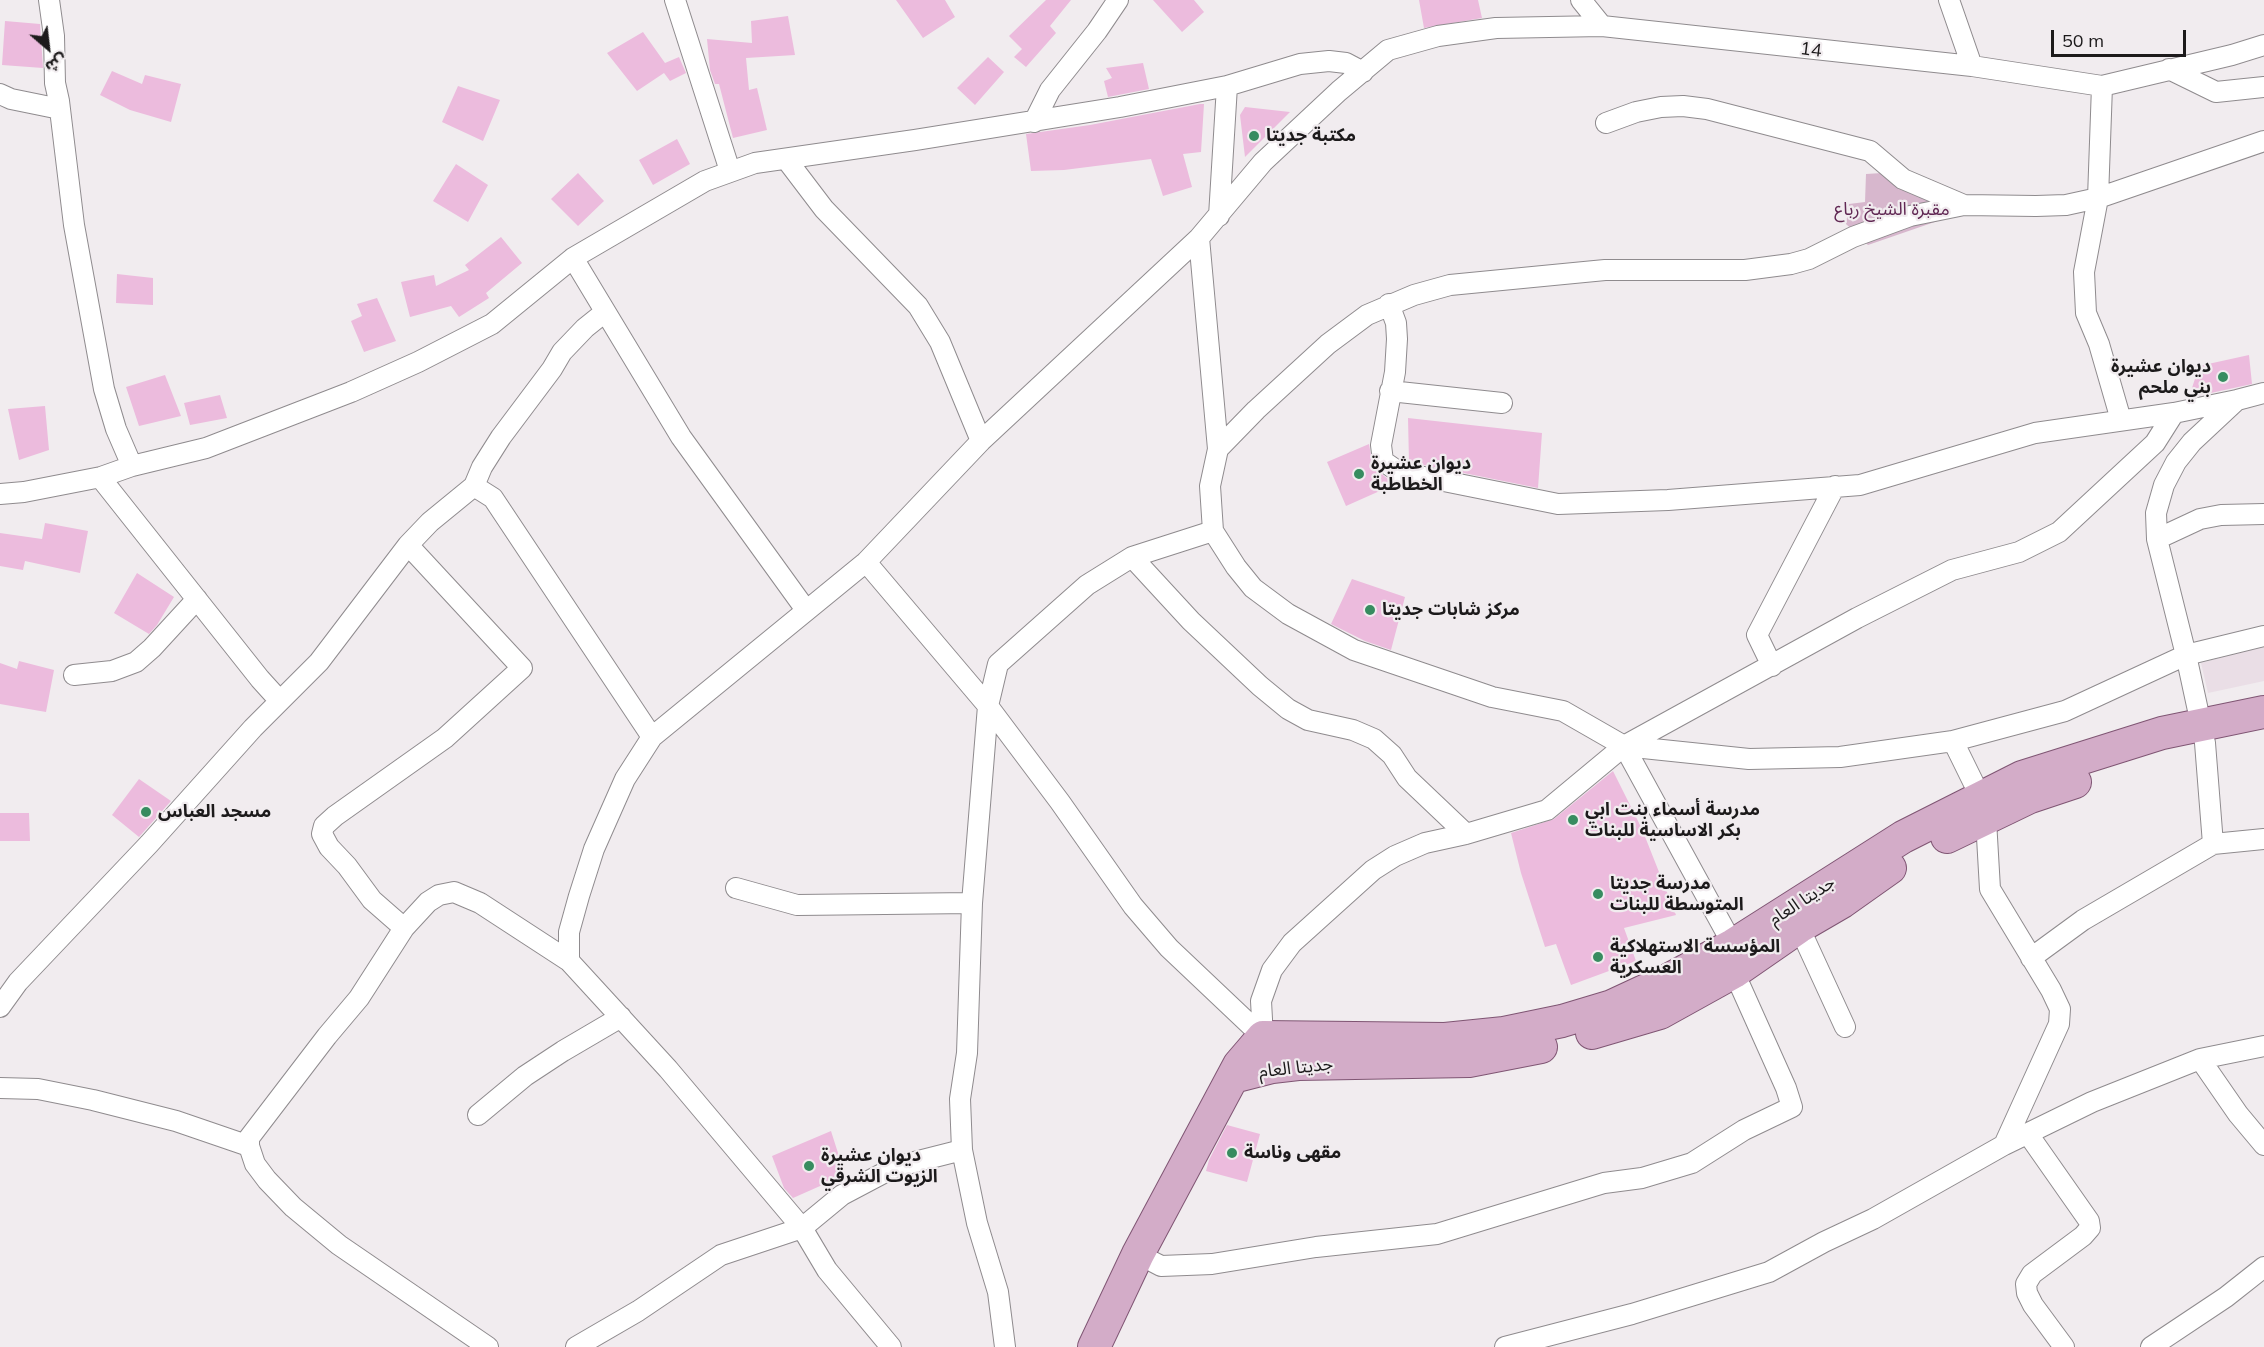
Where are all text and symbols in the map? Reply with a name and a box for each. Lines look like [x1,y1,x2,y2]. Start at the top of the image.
north arrow [18,18,78,78]
scale bar [2054,18,2189,56]
text: 50 m [2062,29,2104,52]
street label: 14 [1799,38,1823,62]
text: ش [42,50,71,78]
place label: مكتبة جديتا [1266,125,1356,147]
marker: مكتبة جديتا [1247,129,1261,143]
park label: مقبرة الشيخ رباع [1834,199,1950,221]
place label: ديوان عشيرة بني ملحم [2111,356,2211,398]
marker: ديوان عشيرة بني ملحم [2216,370,2230,384]
place label: ديوان عشيرة الخطاطبة [1371,453,1471,496]
marker: ديوان عشيرة الخطاطبة [1352,467,1366,481]
place label: مركز شابات جديتا [1382,599,1520,621]
marker: مركز شابات جديتا [1363,603,1377,617]
place label: مدرسة أسماء بنت ابي بكر الاساسية للبنات [1585,799,1760,842]
place label: مسجد العباس [158,801,271,823]
marker: مسجد العباس [139,805,153,819]
marker: مدرسة أسماء بنت ابي بكر الاساسية للبنات [1566,813,1580,827]
street label: جديتا العام [1765,872,1839,930]
place label: مدرسة جديتا المتوسطة للبنات [1610,873,1744,916]
marker: مدرسة جديتا المتوسطة للبنات [1591,887,1605,901]
place label: المؤسسة الاستهلاكية العسكرية [1610,936,1780,978]
marker: المؤسسة الاستهلاكية العسكرية [1591,950,1605,964]
street label: جديتا العام [1258,1053,1334,1083]
place label: مقهى وناسة [1244,1142,1341,1164]
place label: ديوان عشيرة الزيوت الشرقي [821,1145,938,1188]
marker: مقهى وناسة [1225,1146,1239,1160]
marker: ديوان عشيرة الزيوت الشرقي [802,1159,816,1173]

